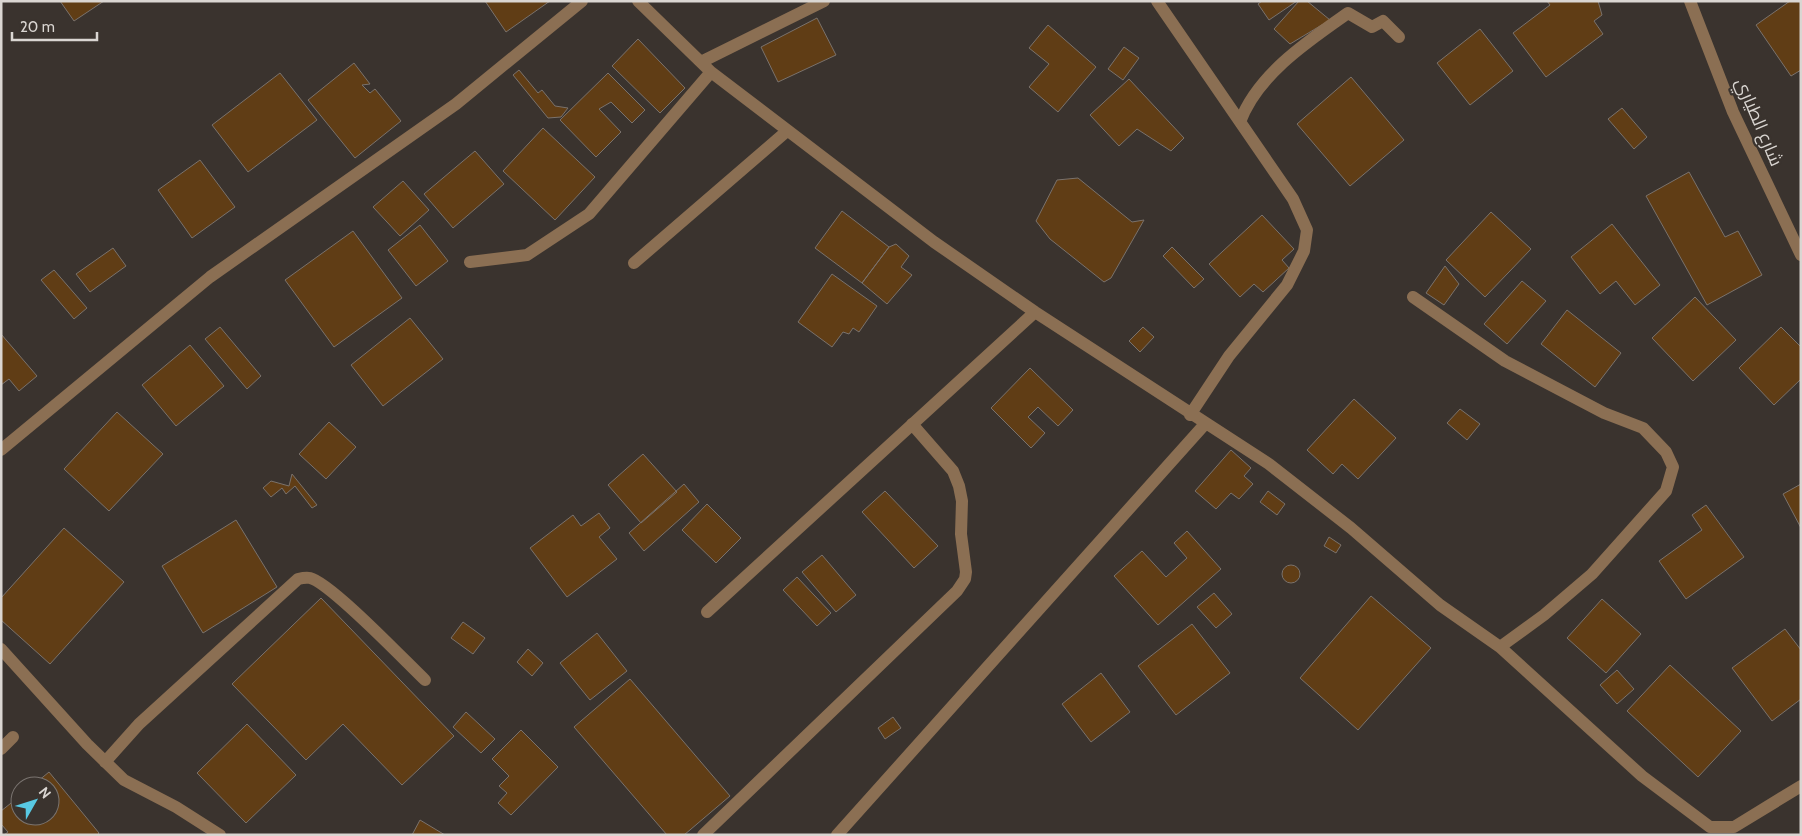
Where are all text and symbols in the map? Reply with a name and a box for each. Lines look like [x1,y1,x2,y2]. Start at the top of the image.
scale bar [12,10,98,42]
text: 20 m [20,18,55,36]
street label: شارع الطياري [1728,75,1787,171]
north arrow [10,776,60,826]
text: N [35,783,55,802]

